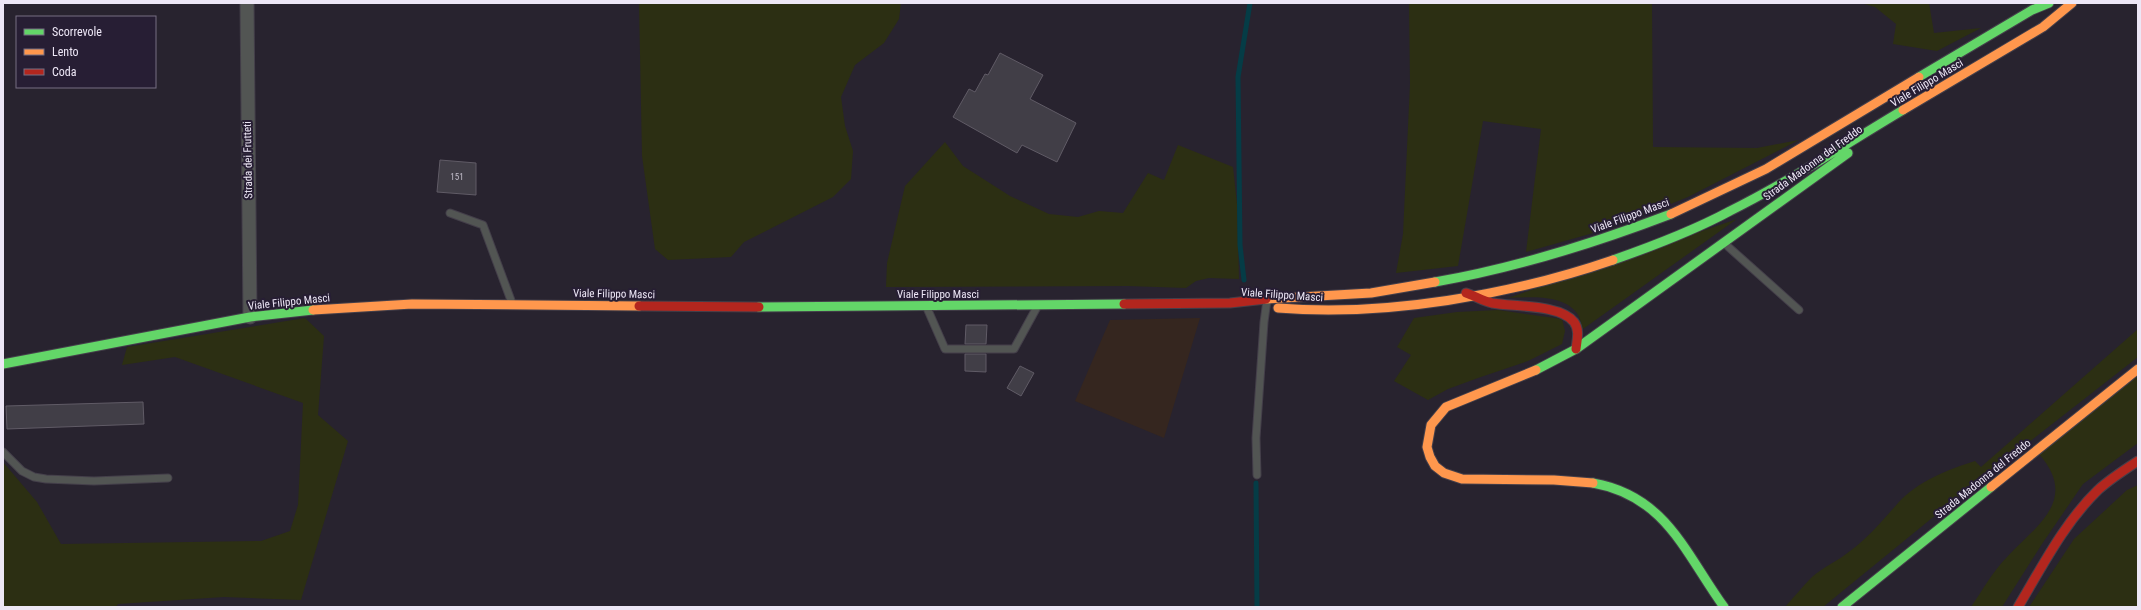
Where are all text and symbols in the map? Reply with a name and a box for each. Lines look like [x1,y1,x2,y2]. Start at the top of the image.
legend [16,16,156,88]
text: Scorrevole [52,25,102,39]
text: Lento [52,45,79,59]
street label: Viale Filippo Masci [1888,56,1966,110]
text: Coda [52,65,77,79]
street label: Strada dei Frutteti [241,121,255,199]
street label: Strada Madonna del Freddo [1761,122,1865,203]
house number: 151 [450,172,464,182]
street label: Viale Filippo Masci [1589,196,1671,236]
street label: Viale Filippo Masci [1241,286,1323,304]
street label: Viale Filippo Masci [573,287,655,301]
street label: Viale Filippo Masci [897,288,979,301]
street label: Viale Filippo Masci [247,291,331,313]
street label: Strada Madonna del Freddo [1933,436,2034,522]

